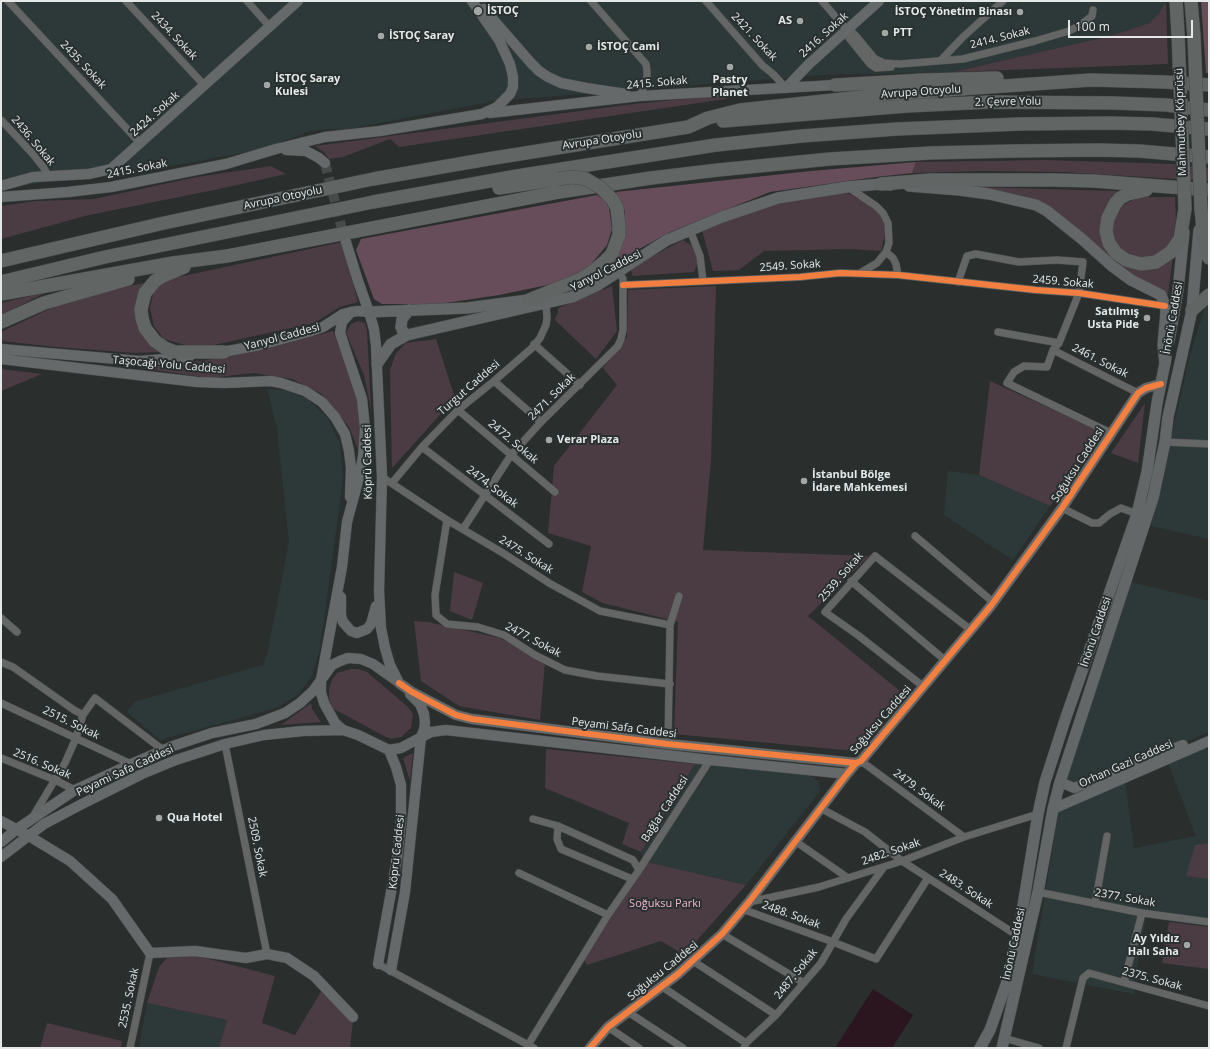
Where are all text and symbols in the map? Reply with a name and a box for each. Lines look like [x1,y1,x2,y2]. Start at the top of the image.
place label: İSTOÇ [487,4,519,18]
marker: İSTOÇ [472,5,484,17]
place label: İSTOÇ Yönetim Binası [895,5,1012,19]
marker: İSTOÇ Yönetim Binası [1015,7,1025,17]
street label: 2434. Sokak [148,9,200,63]
street label: 2421. Sokak [728,10,780,64]
street label: 2416. Sokak [797,10,851,60]
scale bar [1070,12,1195,38]
place label: AS [778,14,792,28]
marker: AS [795,16,805,26]
text: 100 m [1075,18,1110,35]
street label: 2414. Sokak [969,24,1031,52]
place label: PTT [893,26,913,40]
marker: PTT [880,28,890,38]
place label: İSTOÇ Saray [389,29,454,43]
marker: İSTOÇ Saray [376,31,386,41]
street label: 2435. Sokak [57,38,109,92]
place label: İSTOÇ Cami [597,40,660,54]
marker: İSTOÇ Cami [584,42,594,52]
marker: Pastry Planet [725,62,735,72]
street label: Mahmutbey Köprüsü [1173,68,1189,176]
place label: İSTOÇ Saray Kulesi [275,72,340,98]
place label: Pastry Planet [712,73,748,99]
street label: 2415. Sokak [626,74,688,92]
marker: İSTOÇ Saray Kulesi [262,80,272,90]
street label: Avrupa Otoyolu [881,83,961,101]
street label: 2424. Sokak [128,89,182,139]
street label: 2. Çevre Yolu [975,95,1041,109]
street label: 2436. Sokak [8,113,58,169]
street label: Avrupa Otoyolu [561,127,643,153]
street label: 2415. Sokak [106,157,168,181]
street label: Avrupa Otoyolu [242,183,324,213]
street label: Yanyol Caddesi [568,248,644,294]
street label: 2549. Sokak [759,257,821,275]
street label: 2459. Sokak [1032,273,1094,291]
street label: İnönü Caddesi [1160,281,1186,355]
place label: Satılmış Usta Pide [1087,305,1139,331]
marker: Satılmış Usta Pide [1142,313,1152,323]
street label: Yanyol Caddesi [243,321,321,353]
street label: 2461. Sokak [1070,341,1130,381]
street label: Taşocağı Yolu Caddesi [112,354,226,376]
street label: Turgut Caddesi [435,358,503,418]
street label: 2471. Sokak [526,371,578,423]
street label: 2472. Sokak [485,417,541,467]
street label: Köprü Caddesi [361,424,375,500]
street label: Soğuksu Caddesi [1049,425,1107,505]
place label: Verar Plaza [557,433,619,447]
marker: Verar Plaza [544,435,554,445]
street label: 2474. Sokak [464,463,520,511]
place label: İstanbul Bölge İdare Mahkemesi [812,468,907,494]
marker: İstanbul Bölge İdare Mahkemesi [799,476,809,486]
street label: 2475. Sokak [497,533,555,577]
street label: 2539. Sokak [816,550,866,604]
street label: İnönü Caddesi [1078,595,1114,669]
street label: 2477. Sokak [503,620,563,660]
street label: Soğuksu Caddesi [848,683,914,757]
street label: 2515. Sokak [41,704,101,742]
street label: Peyami Safa Caddesi [571,715,677,741]
street label: Orhan Gazi Caddesi [1077,737,1175,791]
street label: Peyami Safa Caddesi [74,743,176,799]
street label: 2516. Sokak [11,746,73,782]
street label: 2479. Sokak [890,767,948,813]
street label: Bağlar Caddesi [639,773,691,845]
place label: Qua Hotel [167,811,222,825]
marker: Qua Hotel [154,813,164,823]
street label: Köprü Caddesi [387,814,407,890]
street label: 2509. Sokak [245,816,269,878]
street label: 2482. Sokak [860,836,922,868]
street label: 2483. Sokak [937,867,995,911]
street label: 2377. Sokak [1094,886,1156,910]
park label: Soğuksu Parkı [629,897,701,911]
street label: 2488. Sokak [760,898,822,932]
street label: İnönü Caddesi [1000,907,1028,981]
place label: Ay Yıldız Halı Saha [1128,932,1179,958]
street label: Soğuksu Caddesi [625,939,701,1003]
marker: Ay Yıldız Halı Saha [1182,940,1192,950]
street label: 2487. Sokak [772,946,820,1002]
street label: 2375. Sokak [1121,965,1183,993]
street label: 2535. Sokak [116,967,142,1029]

